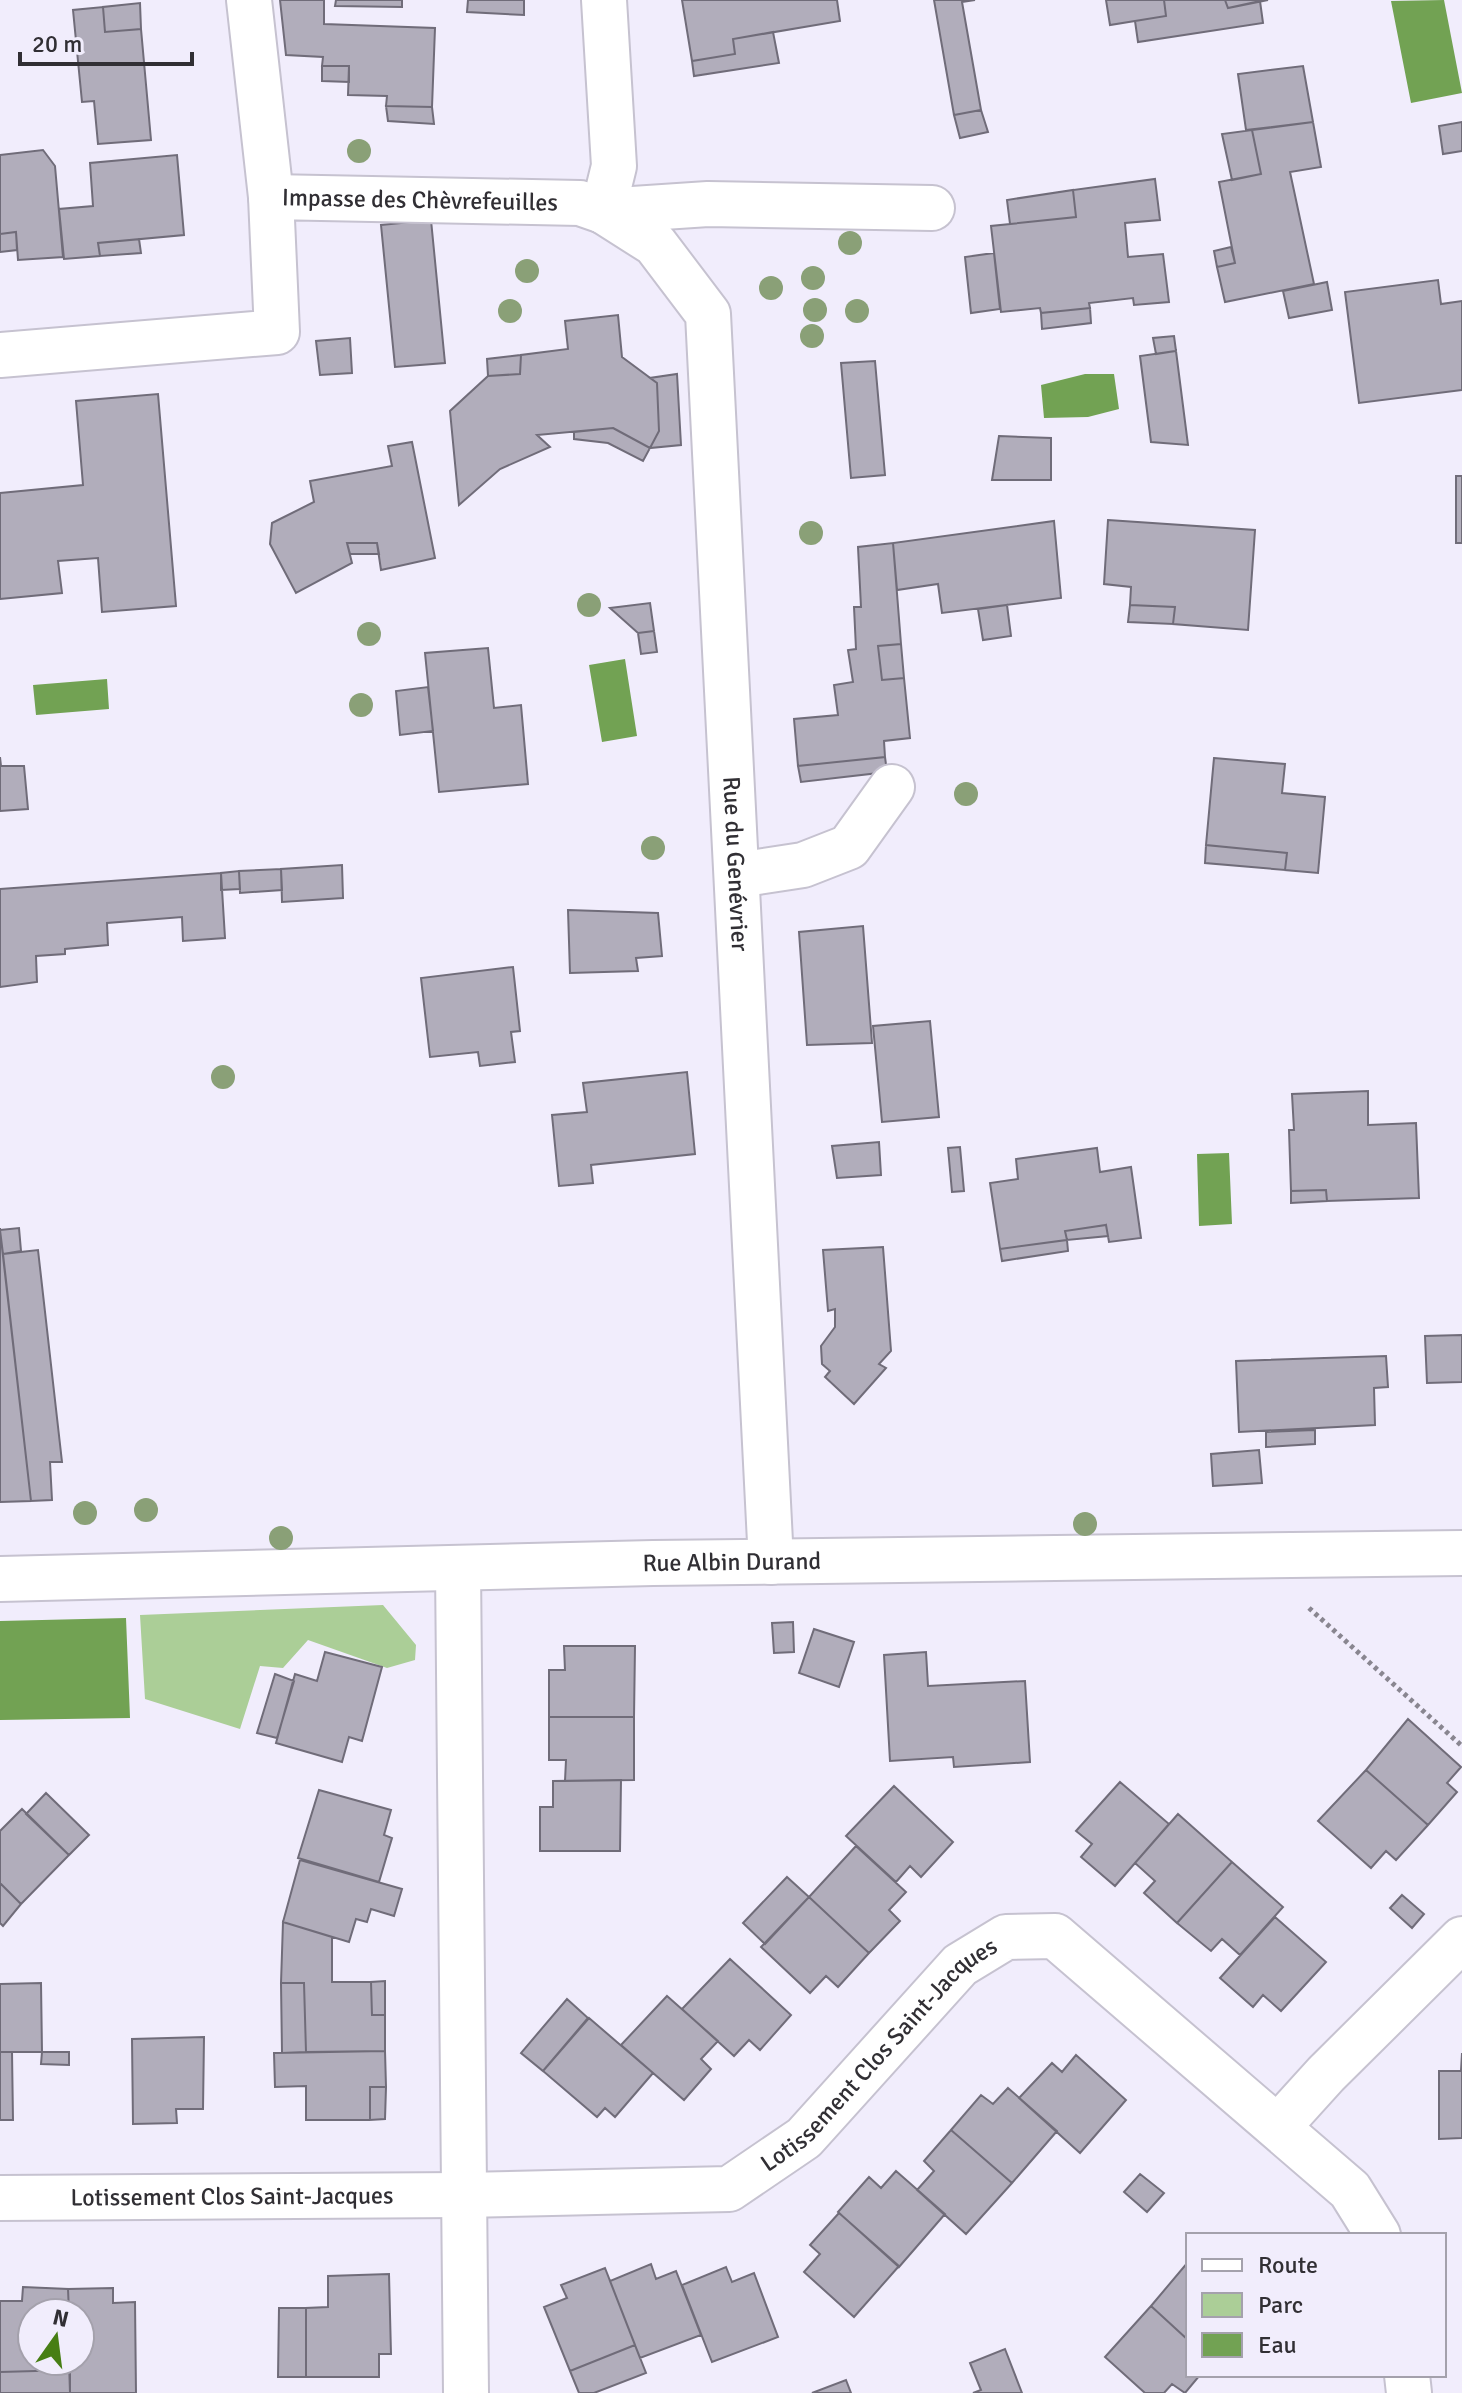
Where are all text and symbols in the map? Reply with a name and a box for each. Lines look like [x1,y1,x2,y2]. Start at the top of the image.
scale bar [20,16,192,66]
text: 20 m [32,29,82,59]
street label: Impasse des Chèvrefeuilles [282,182,558,218]
street label: Rue du Genévrier [716,776,755,952]
street label: Rue Albin Durand [642,1546,821,1578]
street label: Lotissement Clos Saint-Jacques [755,1931,1003,2178]
street label: Lotissement Clos Saint-Jacques [70,2180,394,2213]
legend [1186,2233,1446,2377]
text: Route [1258,2250,1318,2280]
text: Parc [1258,2290,1303,2320]
north arrow [16,2297,96,2377]
text: N [50,2303,71,2333]
text: Eau [1258,2330,1297,2360]

